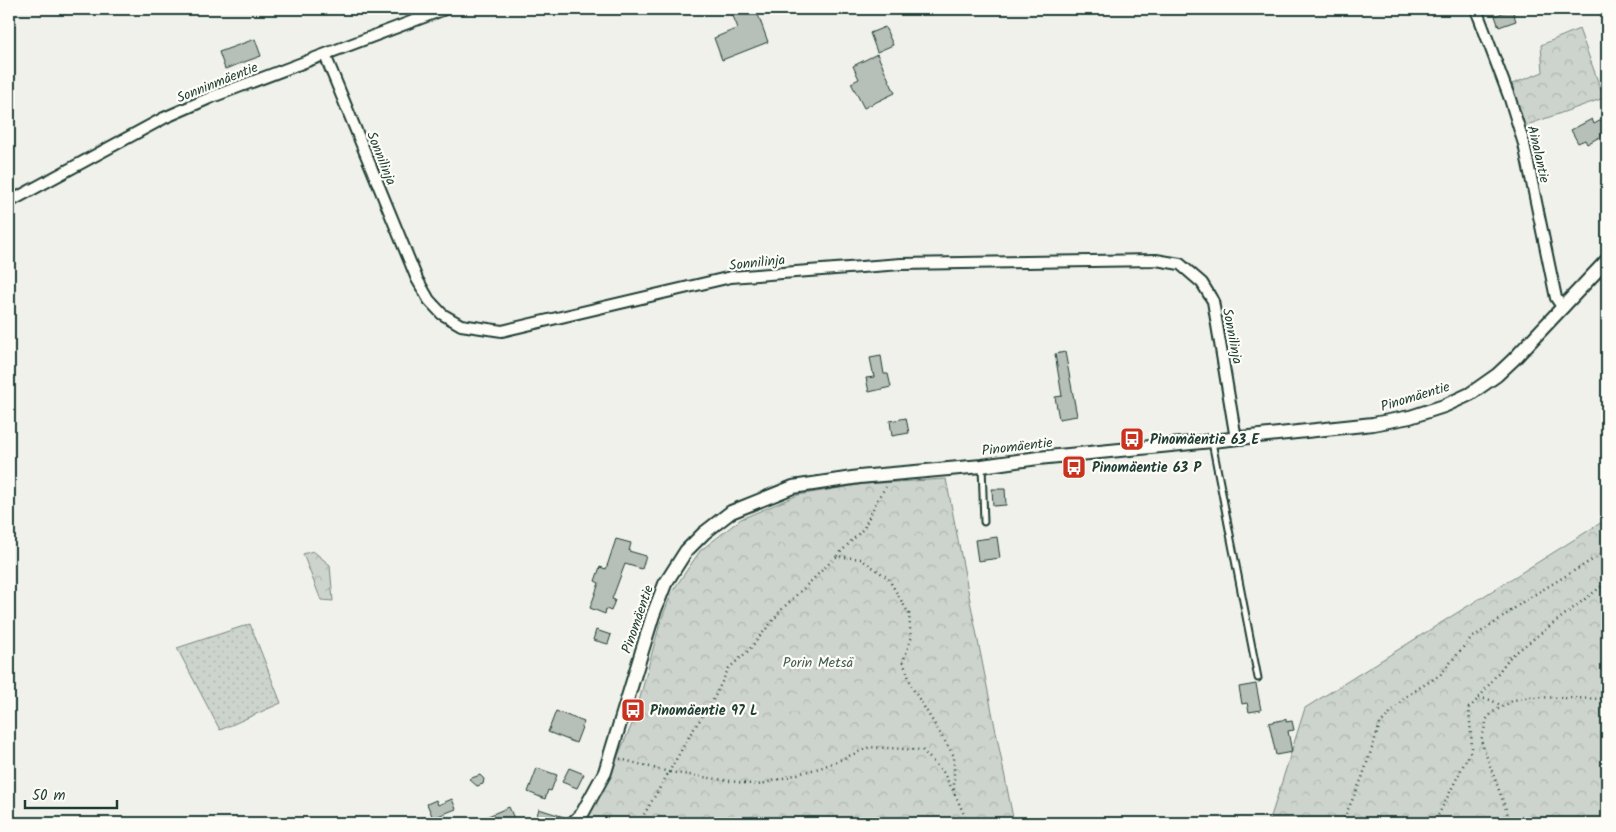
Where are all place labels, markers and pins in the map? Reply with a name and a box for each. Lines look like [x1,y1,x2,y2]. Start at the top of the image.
bus stop icon: Pinomäentie 63 E [1119,426,1145,452]
place label: Pinomäentie 63 E [1150,429,1261,451]
bus stop icon: Pinomäentie 63 P [1061,454,1087,480]
place label: Pinomäentie 63 P [1092,457,1203,479]
bus stop icon: Pinomäentie 97 L [620,697,646,723]
place label: Pinomäentie 97 L [650,700,758,722]

